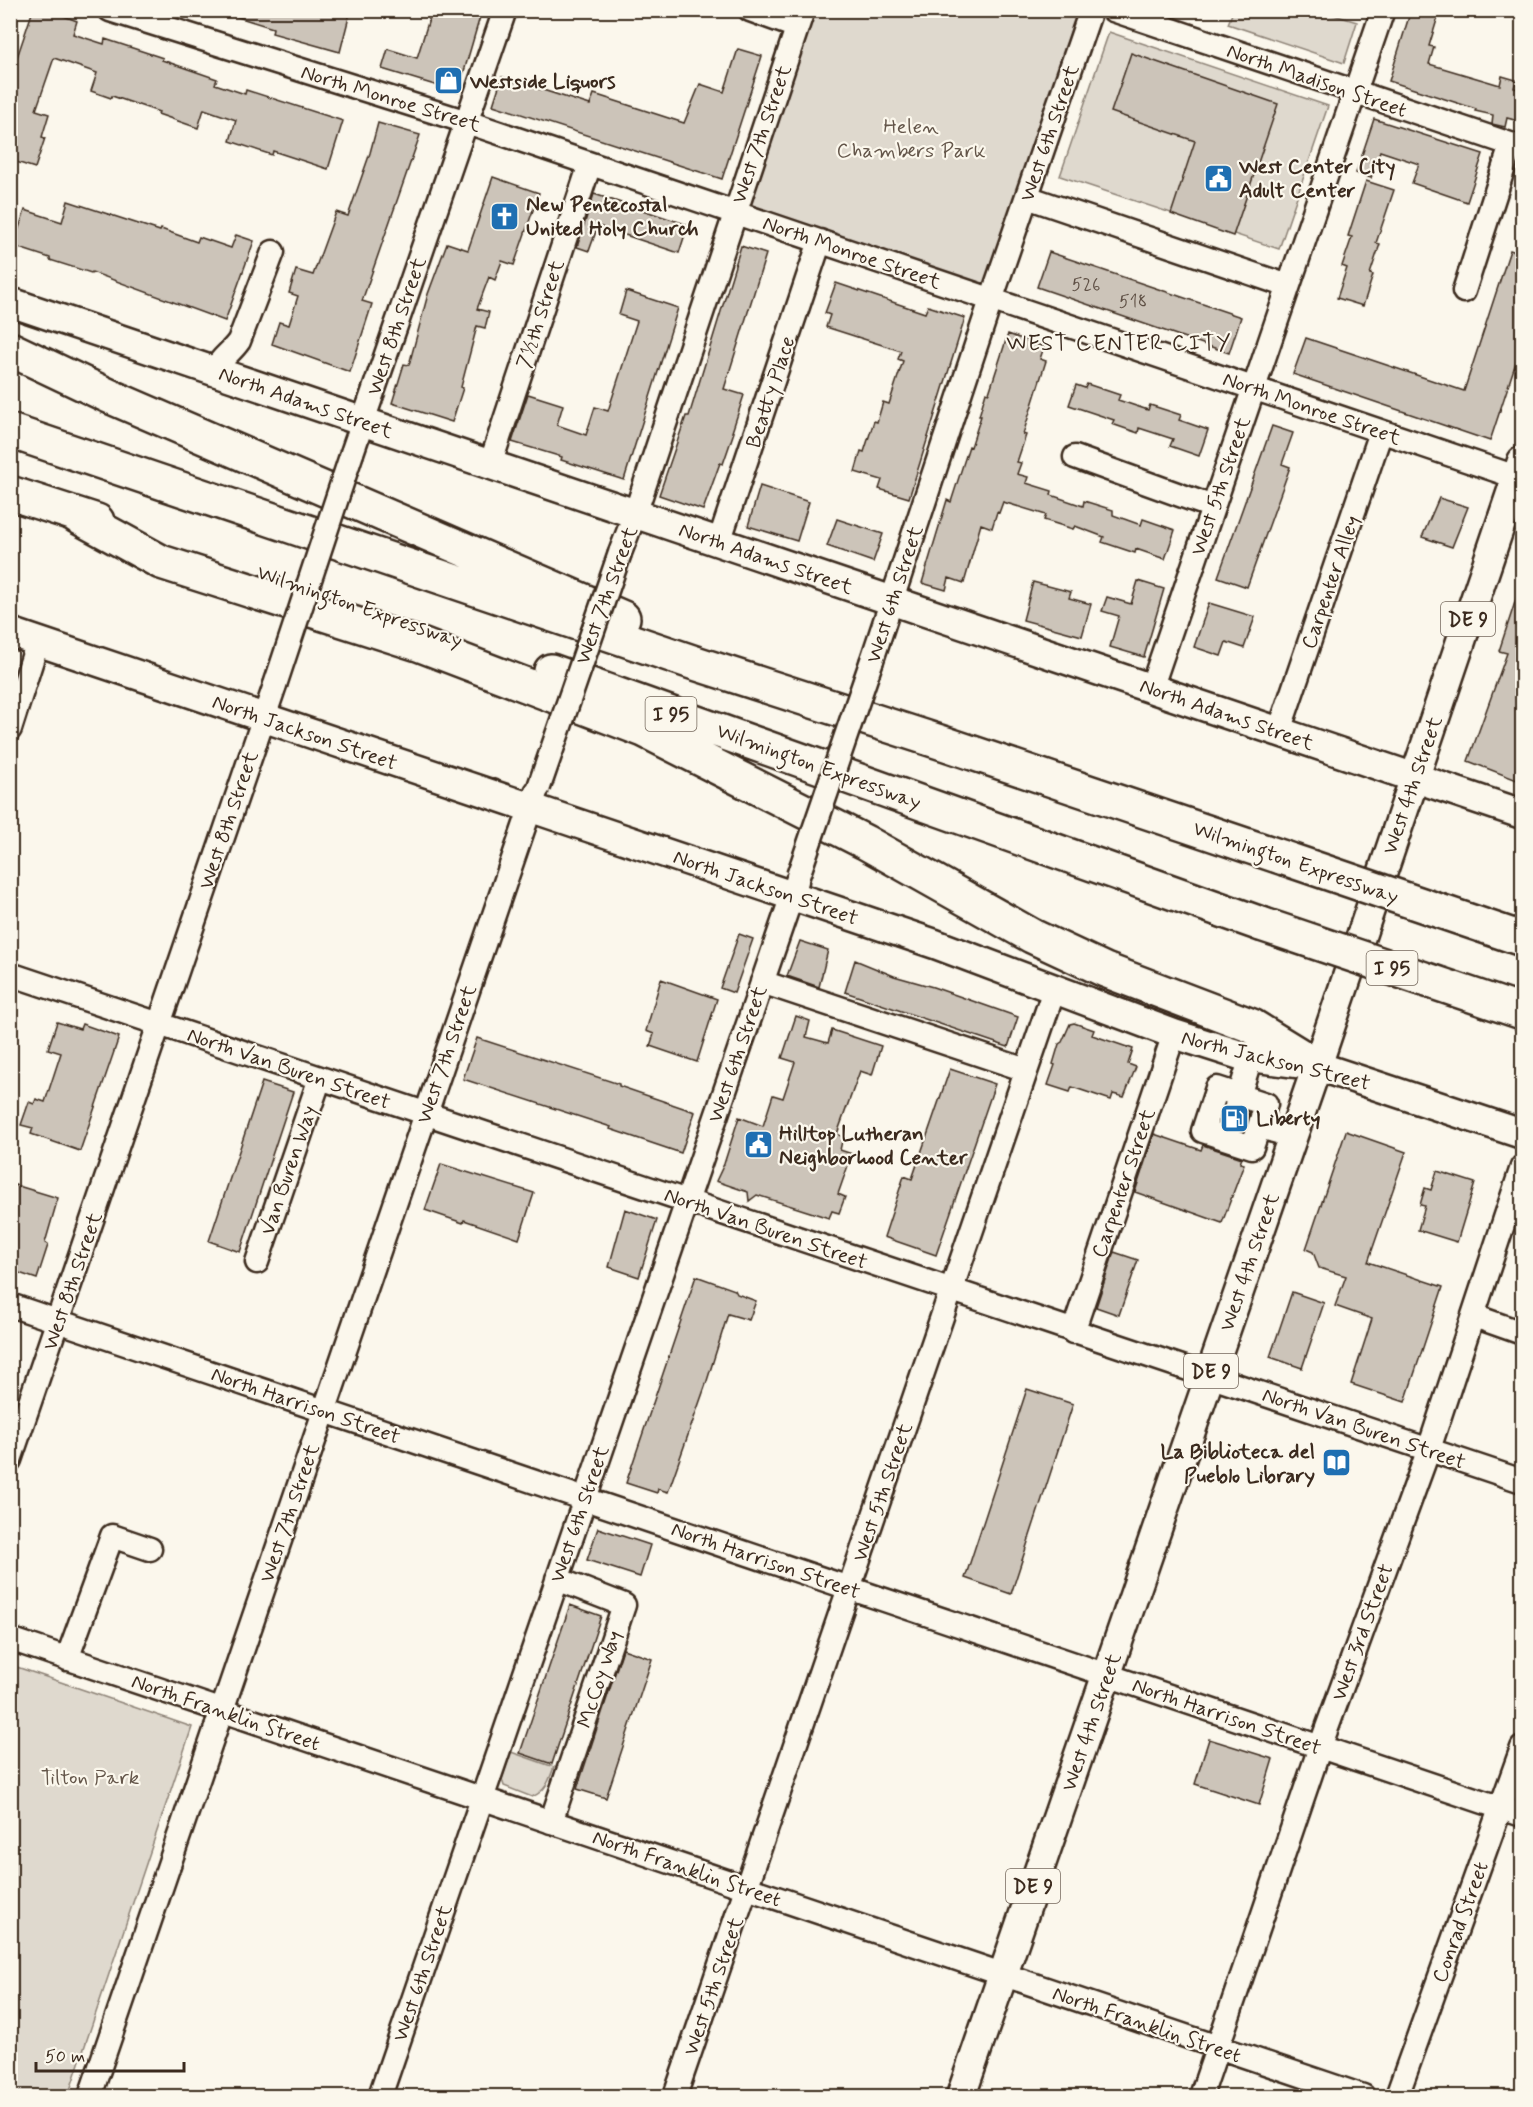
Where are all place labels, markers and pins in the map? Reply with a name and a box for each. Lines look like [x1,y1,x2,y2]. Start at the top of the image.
shop icon: Westside Liquors [433,65,465,97]
place label: Westside Liquors [469,68,616,96]
place label: West Center City Adult Center [1238,153,1396,205]
public building icon: West Center City Adult Center [1202,162,1234,194]
place label: New Pentecostal United Holy Church [526,191,699,243]
church icon: New Pentecostal United Holy Church [489,200,521,232]
fuel station icon: Liberty [1219,1102,1251,1134]
place label: Liberty [1256,1105,1321,1133]
place label: Hilltop Lutheran Neighborhood Center [779,1120,969,1172]
public building icon: Hilltop Lutheran Neighborhood Center [742,1129,774,1161]
place label: La Biblioteca del Pueblo Library [1161,1438,1315,1490]
library icon: La Biblioteca del Pueblo Library [1320,1447,1352,1479]

